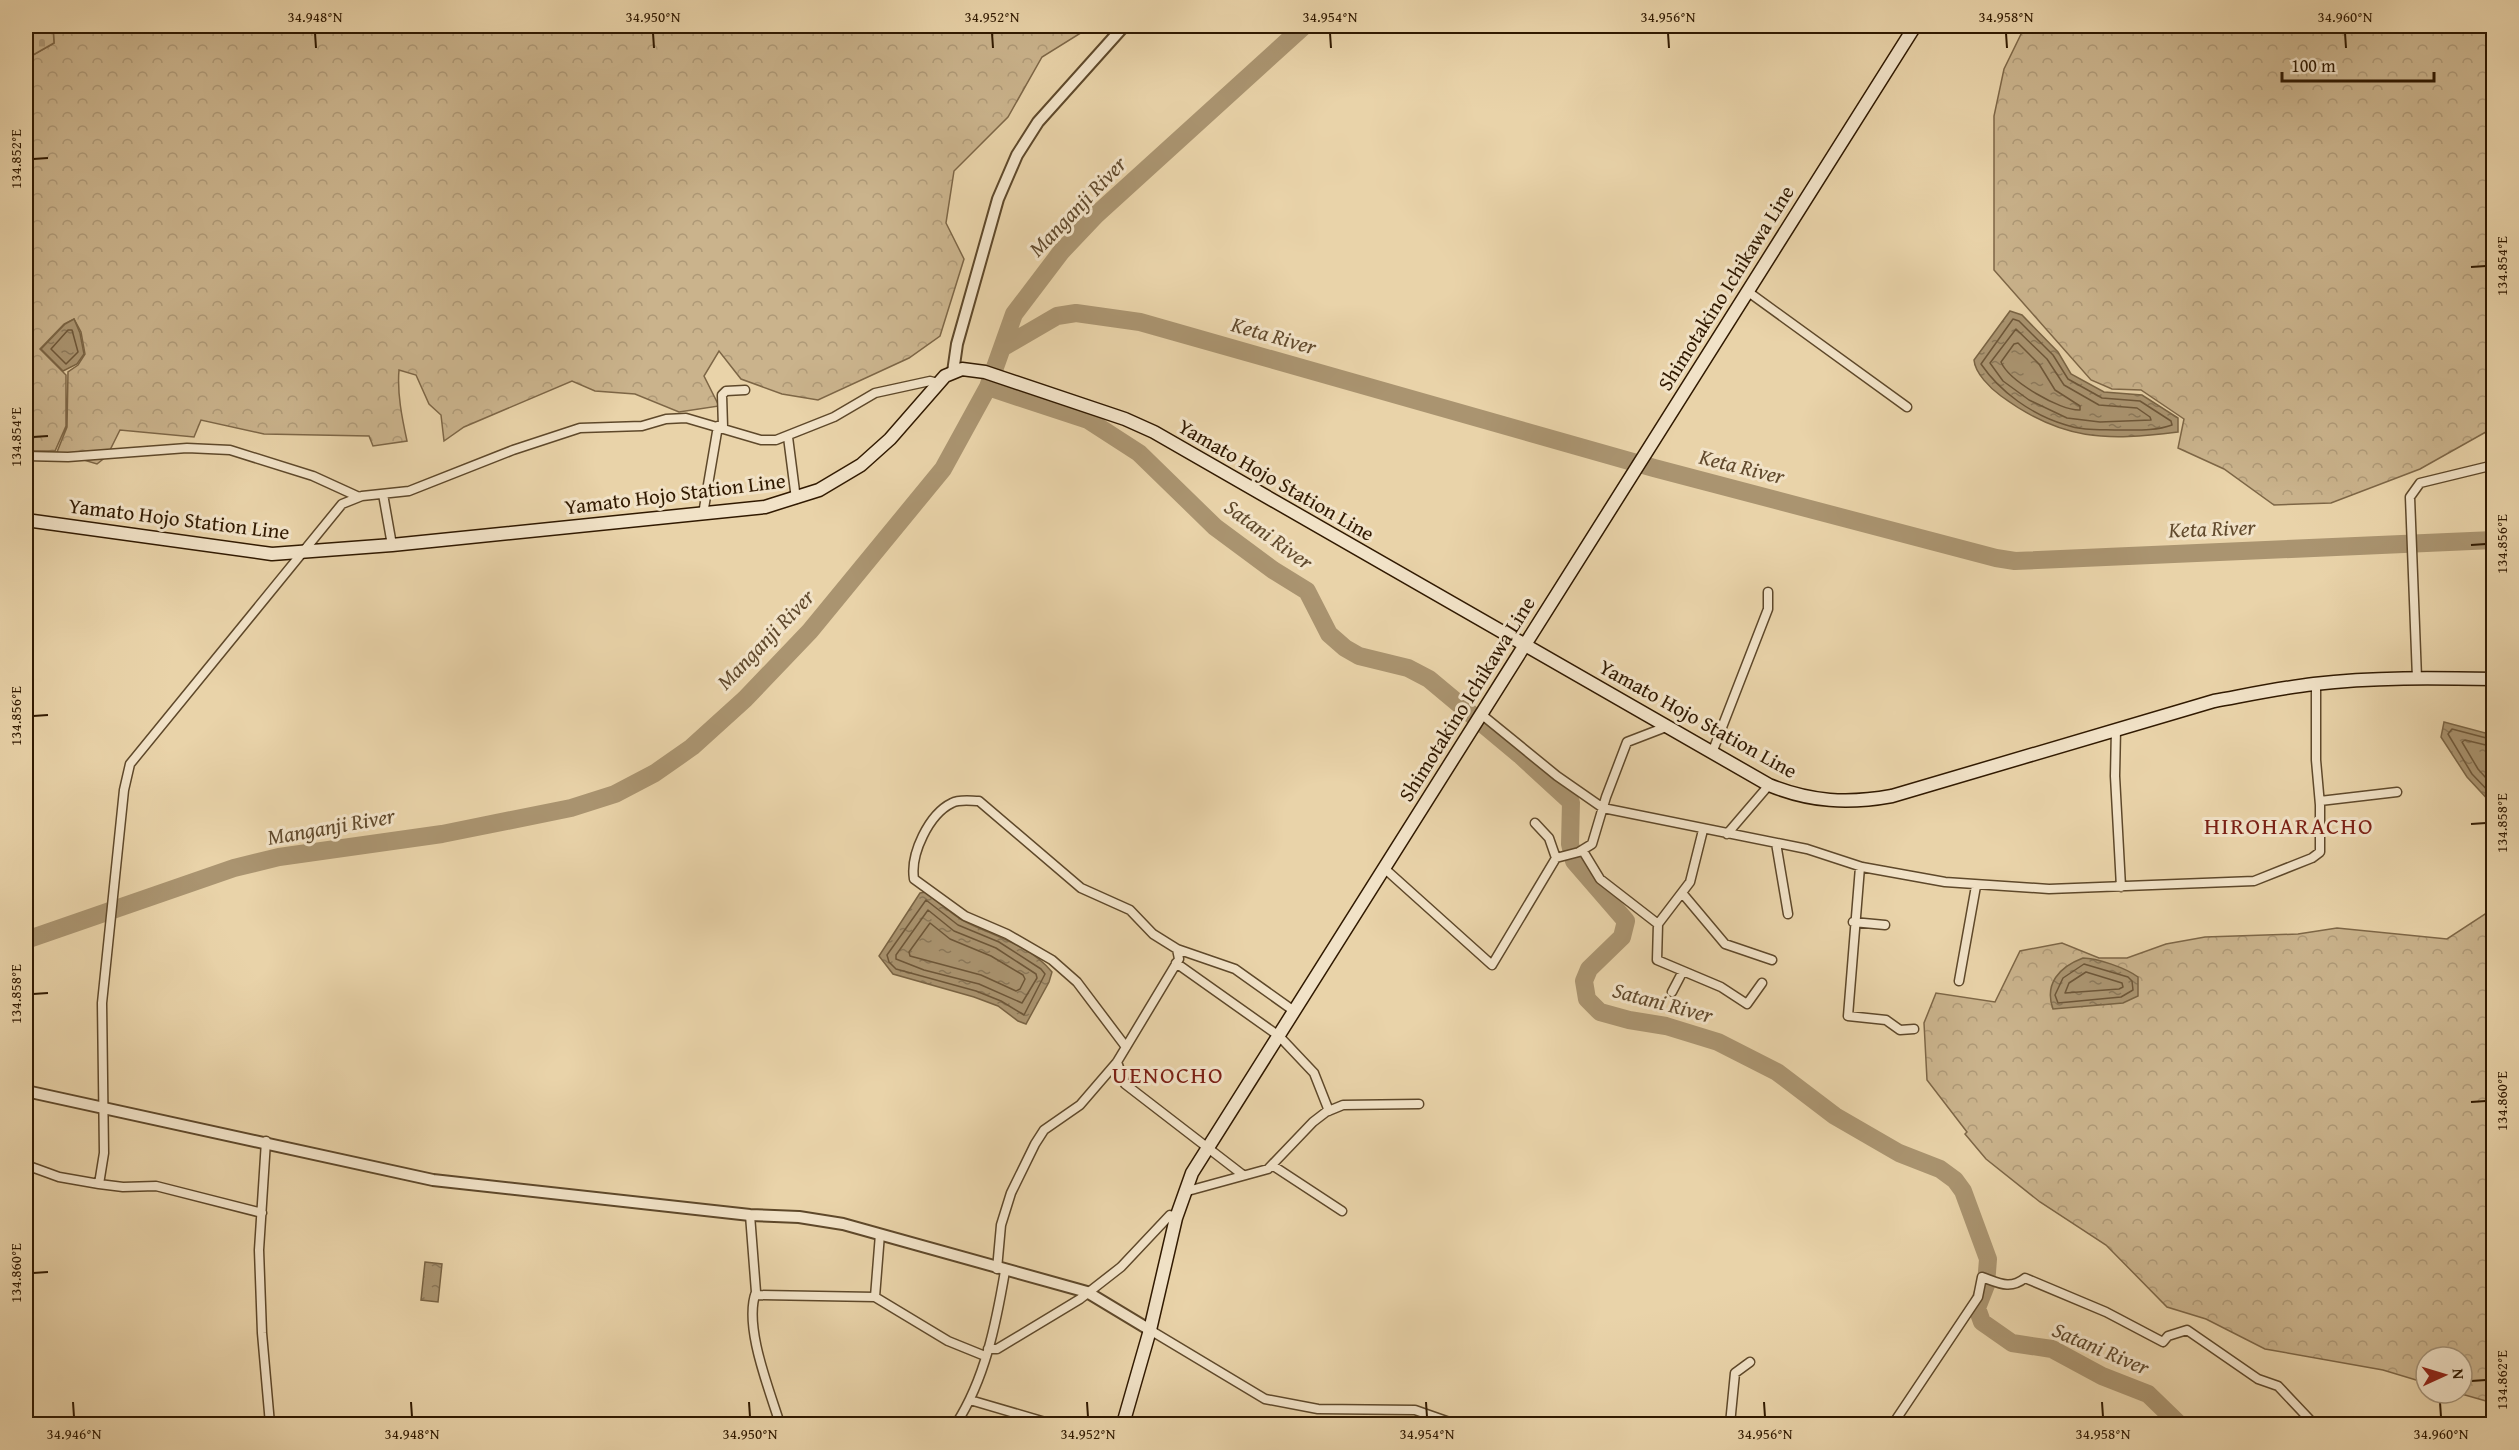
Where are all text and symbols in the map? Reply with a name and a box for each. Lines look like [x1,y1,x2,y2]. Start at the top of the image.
text: 34.948°N [288,6,343,27]
text: 34.950°N [626,6,681,27]
text: 34.952°N [965,6,1020,27]
text: 34.954°N [1303,6,1358,27]
text: 34.956°N [1641,6,1696,27]
text: 34.958°N [1979,6,2034,27]
text: 34.960°N [2318,6,2373,27]
scale bar [2282,45,2434,83]
text: 100 m [2291,52,2336,79]
text: 134.852°E [5,129,26,189]
water label: Manganji River [1021,148,1134,264]
street label: Shimotakino Ichikawa Line [1650,179,1802,397]
text: 134.854°E [2491,236,2512,296]
water label: Keta River [1227,307,1321,363]
text: 134.854°E [5,407,26,467]
street label: Yamato Hojo Station Line [1172,410,1380,549]
water label: Keta River [1695,440,1789,492]
street label: Yamato Hojo Station Line [563,465,787,522]
street label: Yamato Hojo Station Line [67,490,292,547]
water label: Satani River [1218,491,1321,578]
water label: Keta River [2167,510,2257,546]
text: 134.856°E [2491,514,2512,574]
water label: Manganji River [709,581,822,697]
street label: Shimotakino Ichikawa Line [1391,590,1543,808]
street label: Yamato Hojo Station Line [1593,651,1803,786]
text: 134.856°E [5,686,26,746]
text: 134.858°E [2491,793,2512,853]
water label: Manganji River [265,799,398,853]
district label: HIROHARACHO [2204,808,2374,843]
text: 134.858°E [5,964,26,1024]
water label: Satani River [1609,973,1717,1031]
district label: UENOCHO [1112,1057,1224,1092]
text: 134.860°E [2491,1071,2512,1131]
text: 134.860°E [5,1243,26,1303]
water label: Satani River [2047,1313,2155,1383]
north arrow [2414,1345,2474,1405]
text: 134.862°E [2491,1350,2512,1410]
text: N [2447,1368,2471,1380]
text: 34.946°N [47,1423,102,1444]
text: 34.948°N [385,1423,440,1444]
text: 34.950°N [723,1423,778,1444]
text: 34.952°N [1061,1423,1116,1444]
text: 34.954°N [1400,1423,1455,1444]
text: 34.956°N [1738,1423,1793,1444]
text: 34.958°N [2076,1423,2131,1444]
text: 34.960°N [2414,1423,2469,1444]

